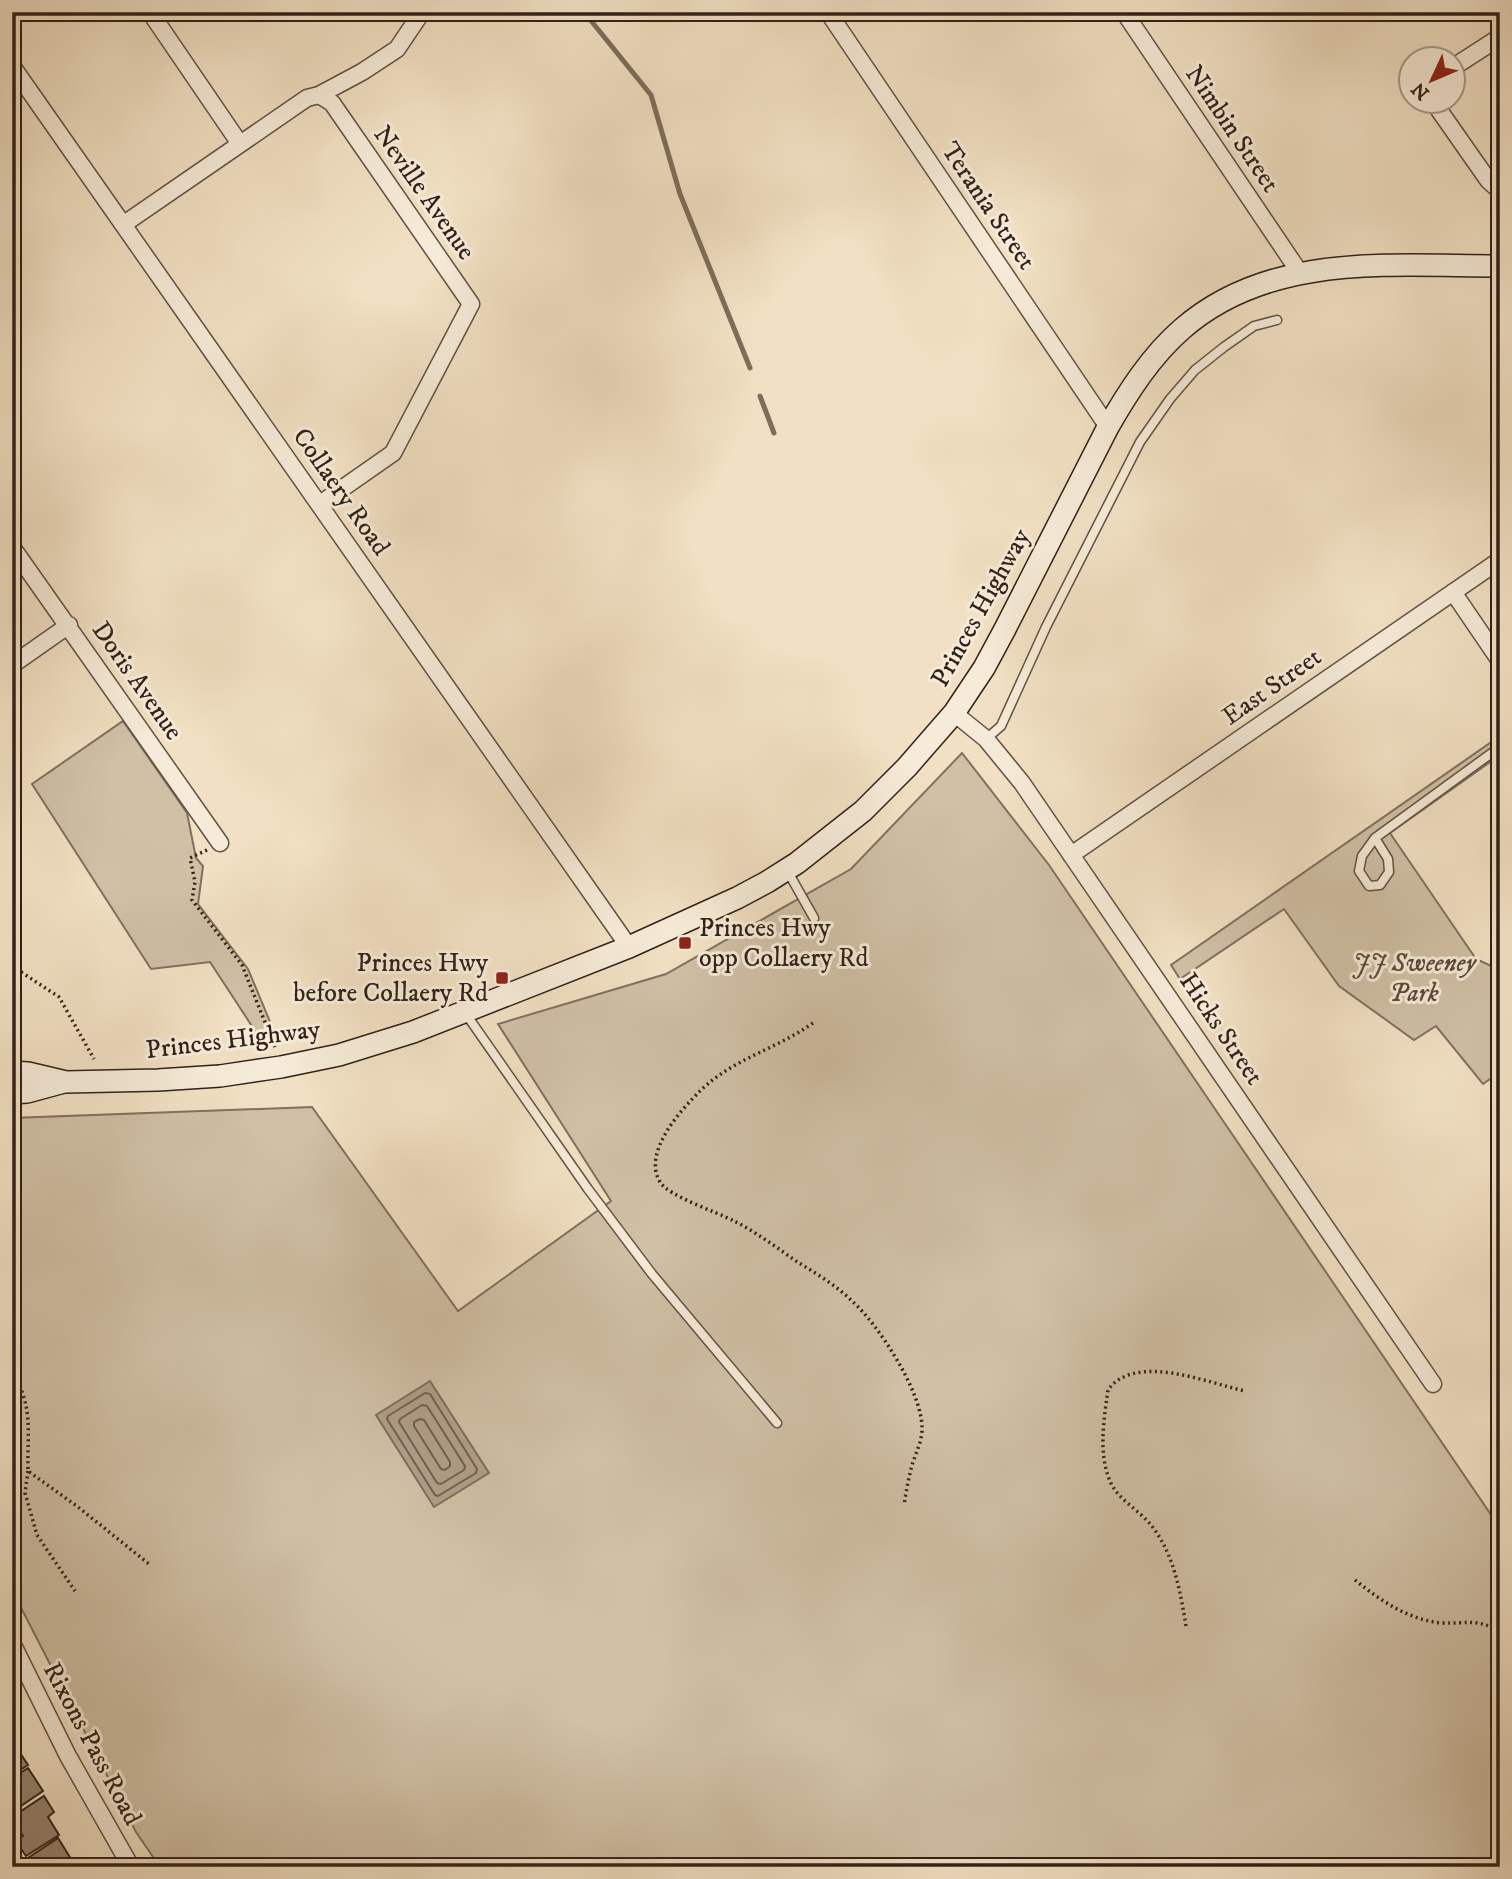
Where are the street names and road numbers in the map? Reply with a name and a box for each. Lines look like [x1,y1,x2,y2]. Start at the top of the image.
street label: Nimbin Street [1177,59,1287,199]
street label: Neville Avenue [366,119,482,267]
street label: Terania Street [933,136,1043,276]
street label: Collaery Road [285,422,397,562]
street label: Princes Highway [924,523,1038,693]
street label: Doris Avenue [84,615,190,747]
street label: East Street [1216,641,1328,733]
street label: Hicks Street [1171,967,1271,1091]
street label: Princes Highway [144,1013,323,1067]
street label: Rixons Pass Road [35,1657,149,1831]

